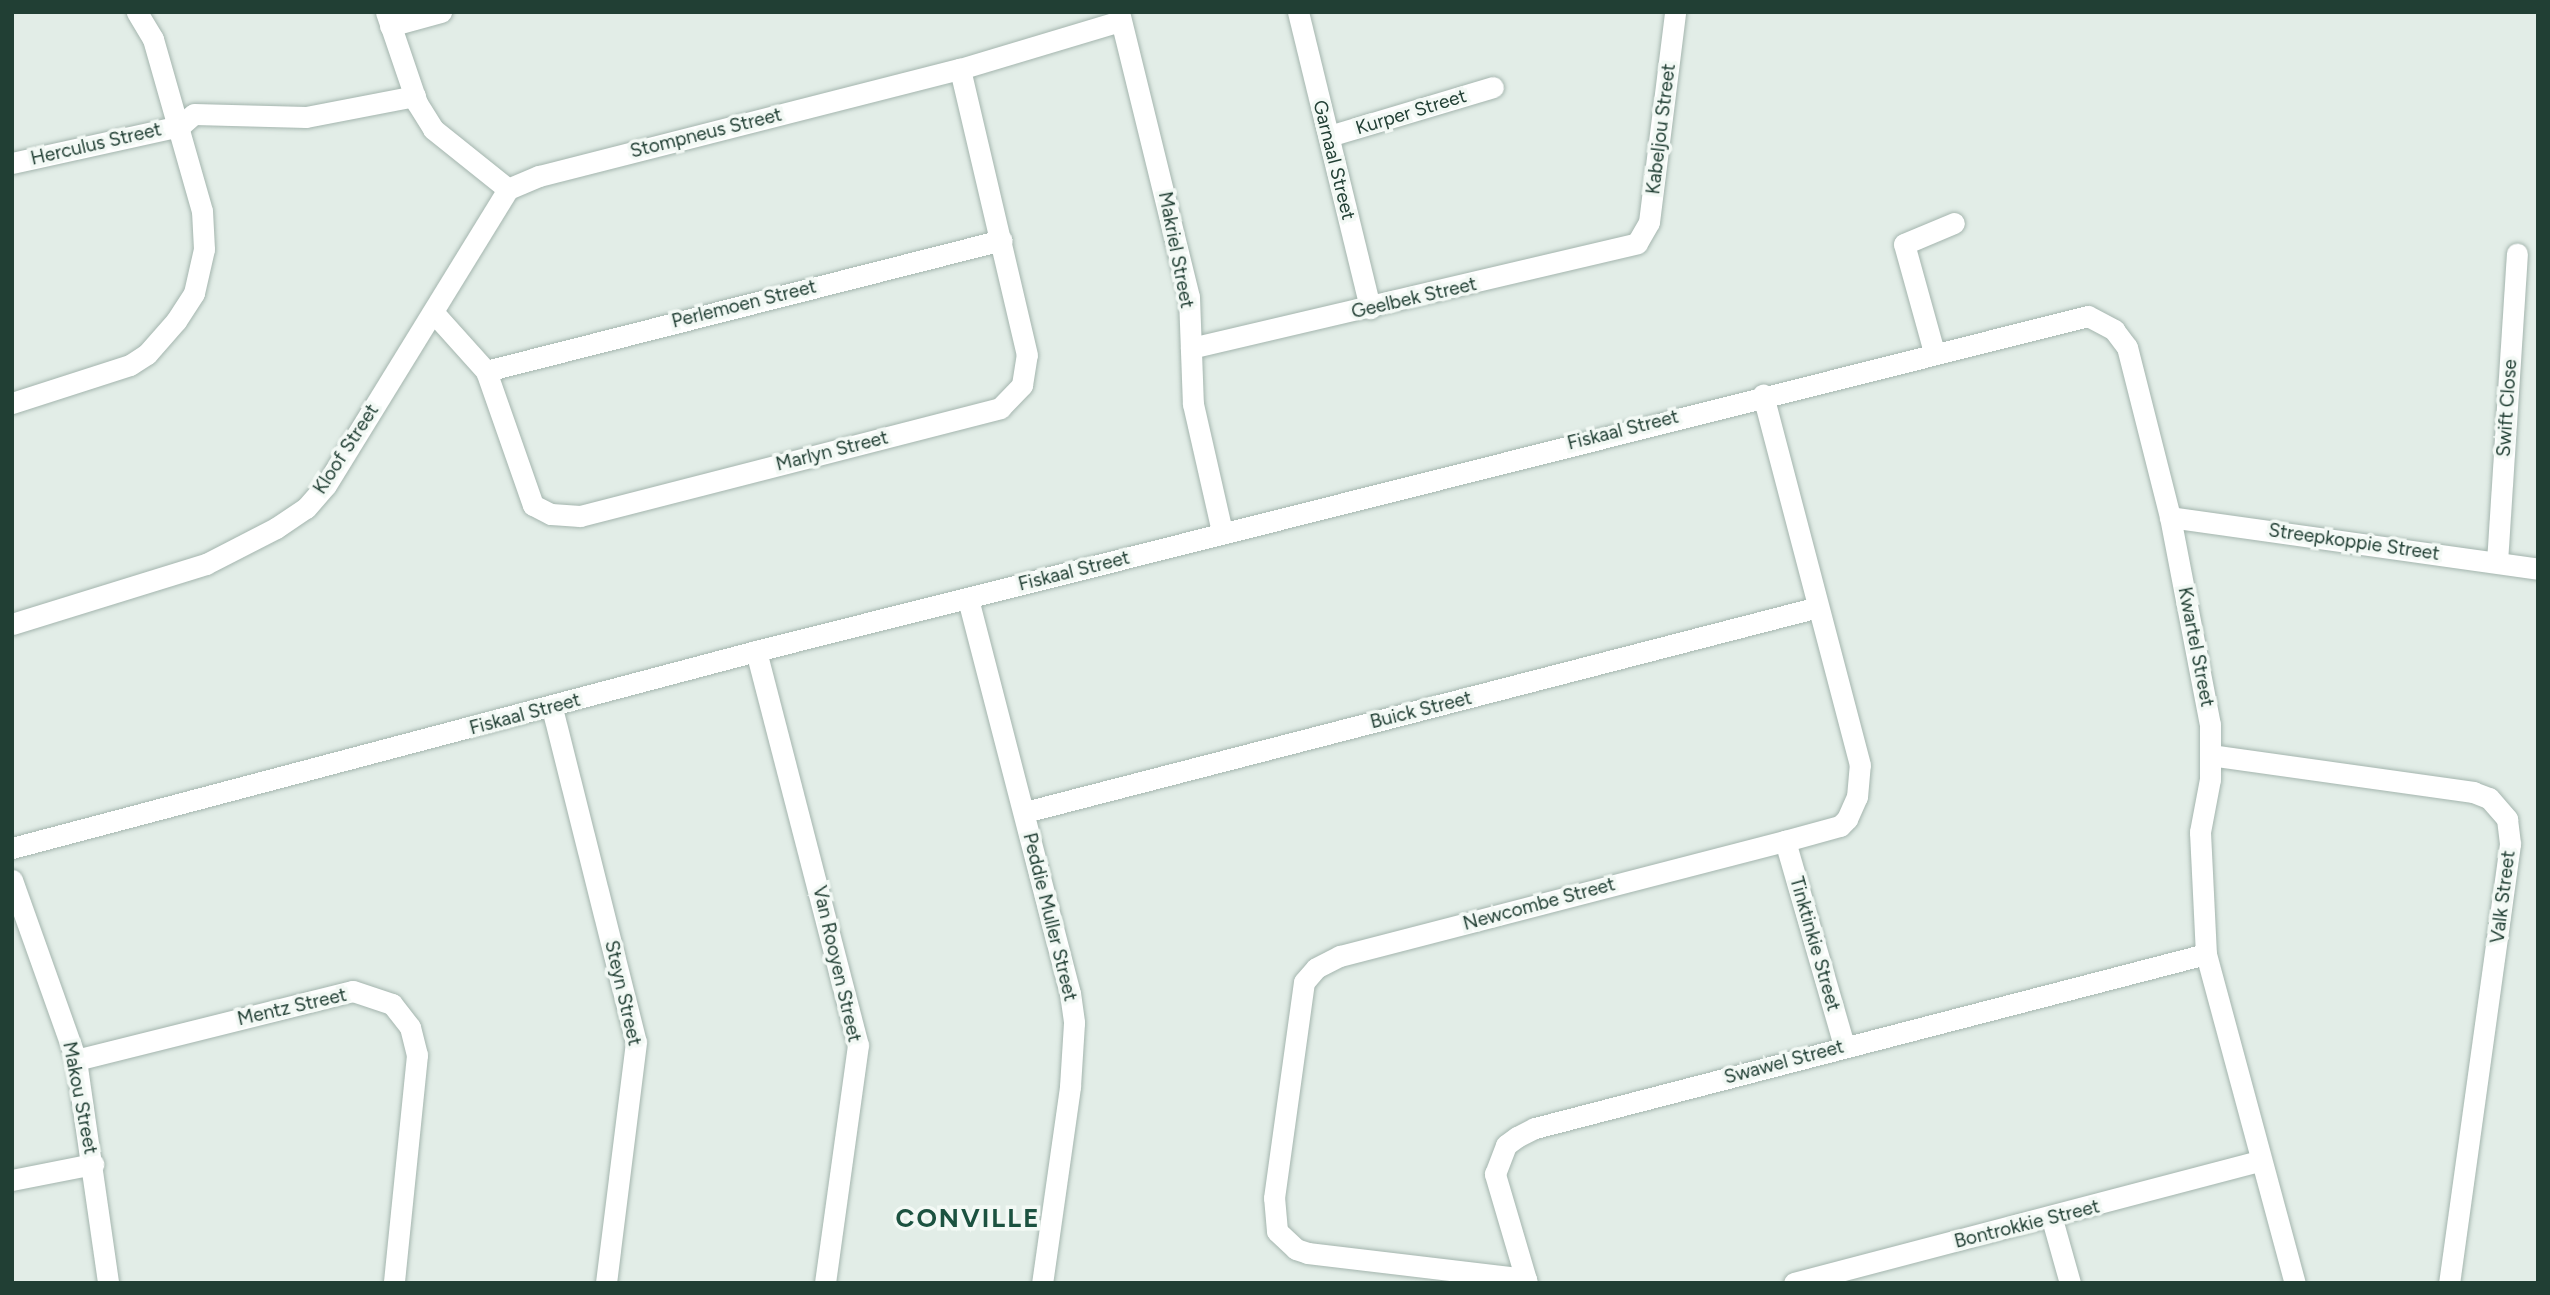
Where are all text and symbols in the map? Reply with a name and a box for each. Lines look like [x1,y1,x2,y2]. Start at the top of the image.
street label: Kabeljou Street [1642,62,1680,196]
street label: Kurper Street [1353,84,1469,140]
street label: Garnaal Street [1308,98,1360,222]
street label: Stompneus Street [628,103,784,163]
street label: Herculus Street [28,118,164,170]
street label: Makriel Street [1154,190,1198,310]
street label: Geelbek Street [1349,272,1479,324]
street label: Perlemoen Street [669,275,819,333]
street label: Swift Close [2492,358,2522,458]
street label: Kloof Street [308,400,384,498]
street label: Fiskaal Street [1565,405,1681,455]
street label: Marlyn Street [774,426,890,476]
street label: Streepkoppie Street [2267,519,2441,565]
street label: Fiskaal Street [1016,546,1132,596]
street label: Kwartel Street [2173,585,2219,709]
street label: Buick Street [1368,686,1474,734]
street label: Fiskaal Street [467,688,583,740]
street label: Peddie Muller Street [1018,830,1082,1004]
street label: Valk Street [2486,849,2520,945]
street label: Newcombe Street [1461,873,1617,935]
street label: Tinktinkie Street [1785,874,1845,1014]
street label: Van Rooyen Street [808,884,866,1044]
street label: Steyn Street [600,938,646,1048]
street label: Mentz Street [235,983,349,1031]
street label: Swawel Street [1722,1035,1846,1089]
street label: Makou Street [58,1040,102,1156]
street label: Bontrokkie Street [1952,1195,2102,1253]
district label: CONVILLE [897,1203,1039,1235]

